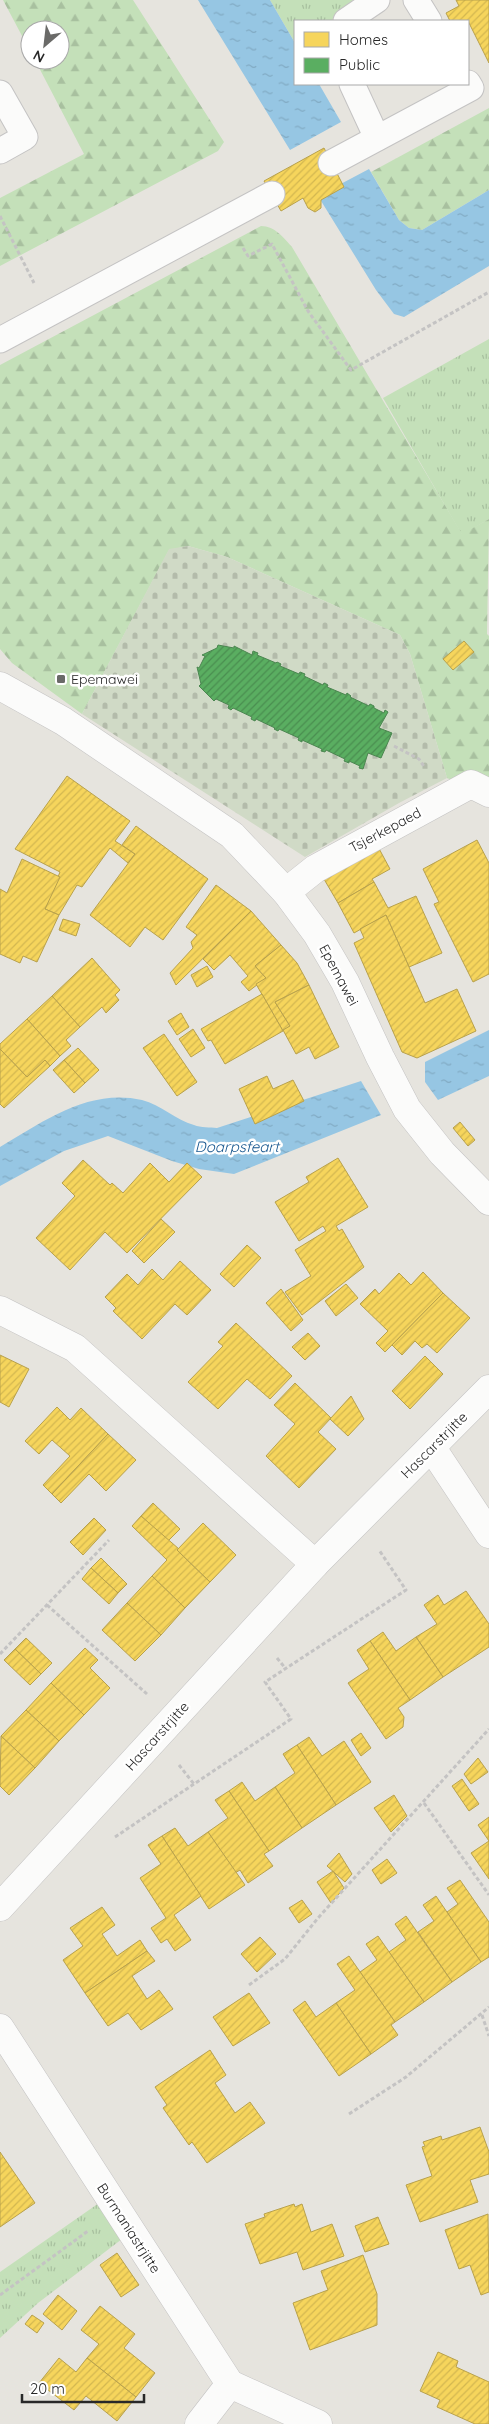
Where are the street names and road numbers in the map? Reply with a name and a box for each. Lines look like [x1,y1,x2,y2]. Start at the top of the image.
street label: Tsjerkepaed [346,804,424,856]
street label: Epemawei [315,941,363,1009]
street label: Hascarstrjitte [397,1408,471,1482]
street label: Hascarstrjitte [121,1698,193,1774]
street label: Burmaniastrjitte [93,2180,165,2277]

